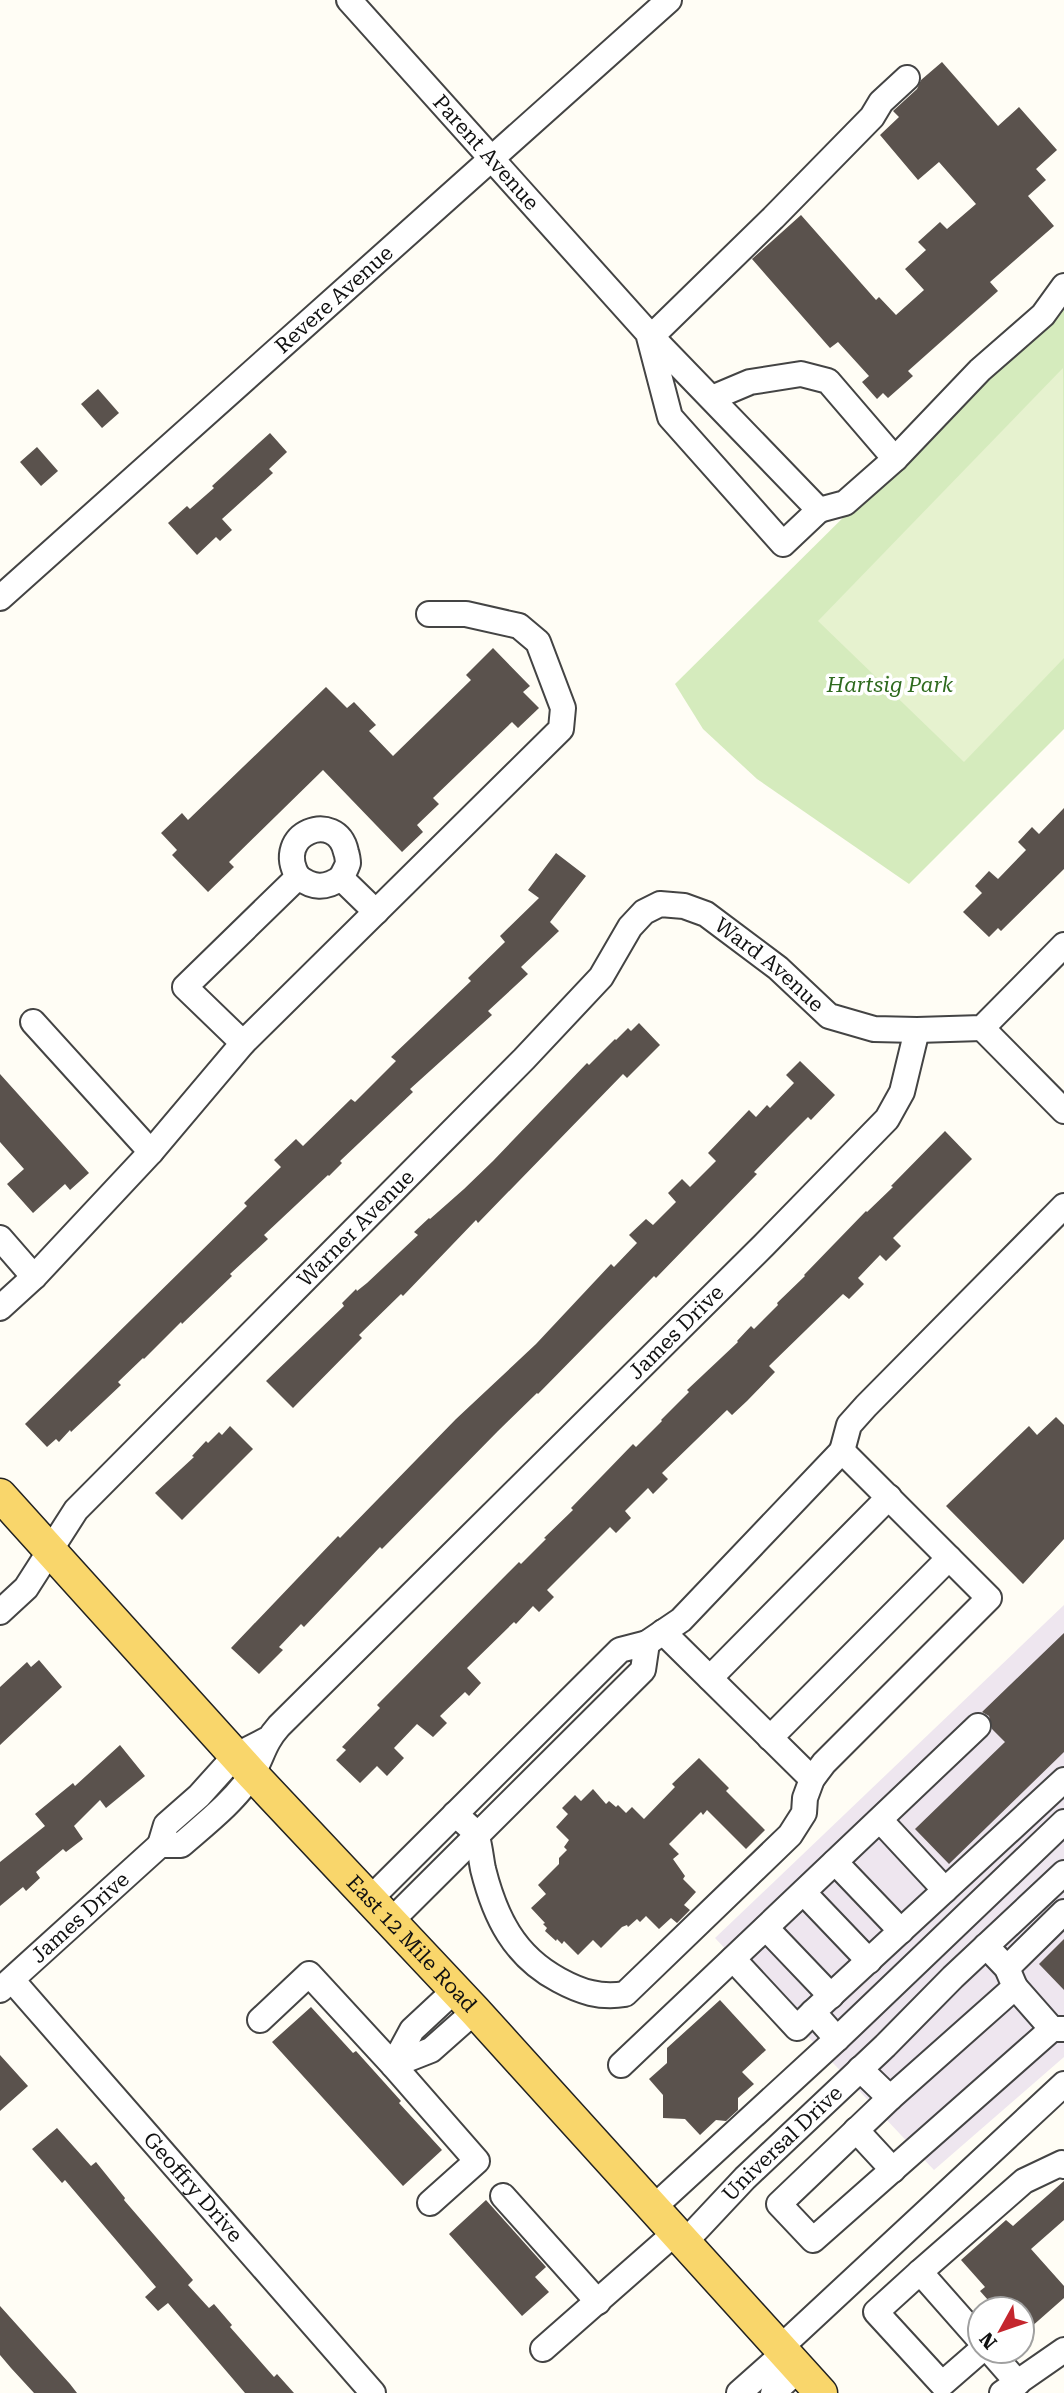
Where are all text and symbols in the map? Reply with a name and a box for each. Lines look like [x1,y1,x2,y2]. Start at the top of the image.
street label: Parent Avenue [428,90,544,215]
street label: Revere Avenue [270,241,398,358]
park label: Hartsig Park [826,673,954,697]
street label: Ward Avenue [710,913,829,1017]
street label: Warner Avenue [293,1165,419,1292]
street label: James Drive [624,1280,728,1384]
street label: James Drive [26,1867,134,1968]
street label: East 12 Mile Road [342,1870,482,2017]
street label: Universal Drive [717,2081,847,2206]
street label: Geoffry Drive [139,2127,247,2247]
north arrow [966,2295,1036,2365]
text: N [975,2327,1002,2354]

